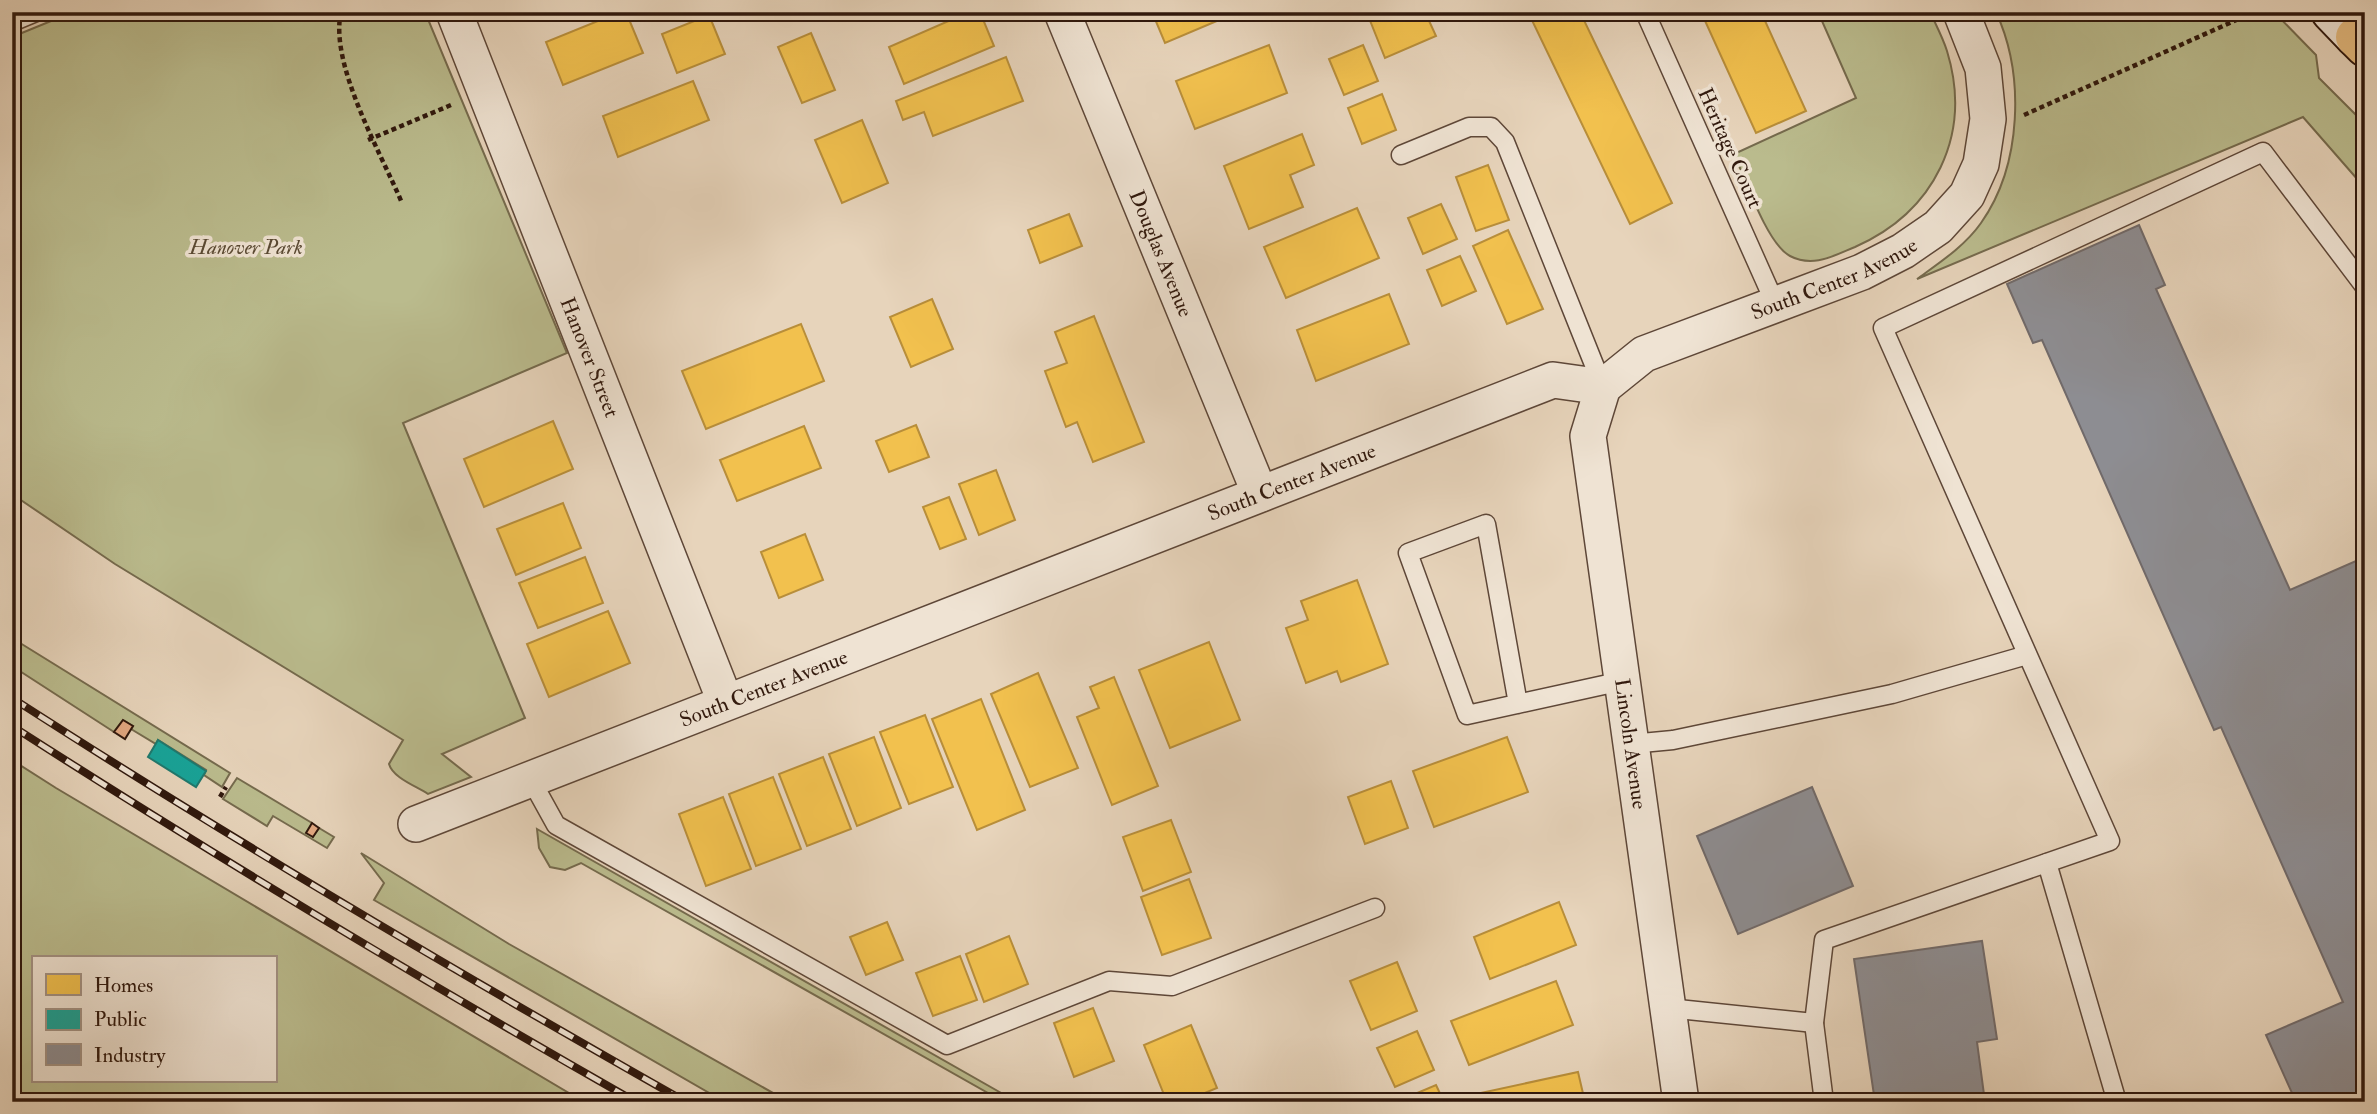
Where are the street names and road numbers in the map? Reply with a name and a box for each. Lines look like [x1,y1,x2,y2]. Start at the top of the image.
street label: Heritage Court [1691,84,1769,213]
street label: Douglas Avenue [1123,186,1199,321]
street label: South Center Avenue [1747,232,1923,326]
street label: Hanover Street [554,293,626,422]
street label: South Center Avenue [1204,437,1380,527]
street label: South Center Avenue [675,643,852,733]
street label: Lincoln Avenue [1609,677,1653,811]

